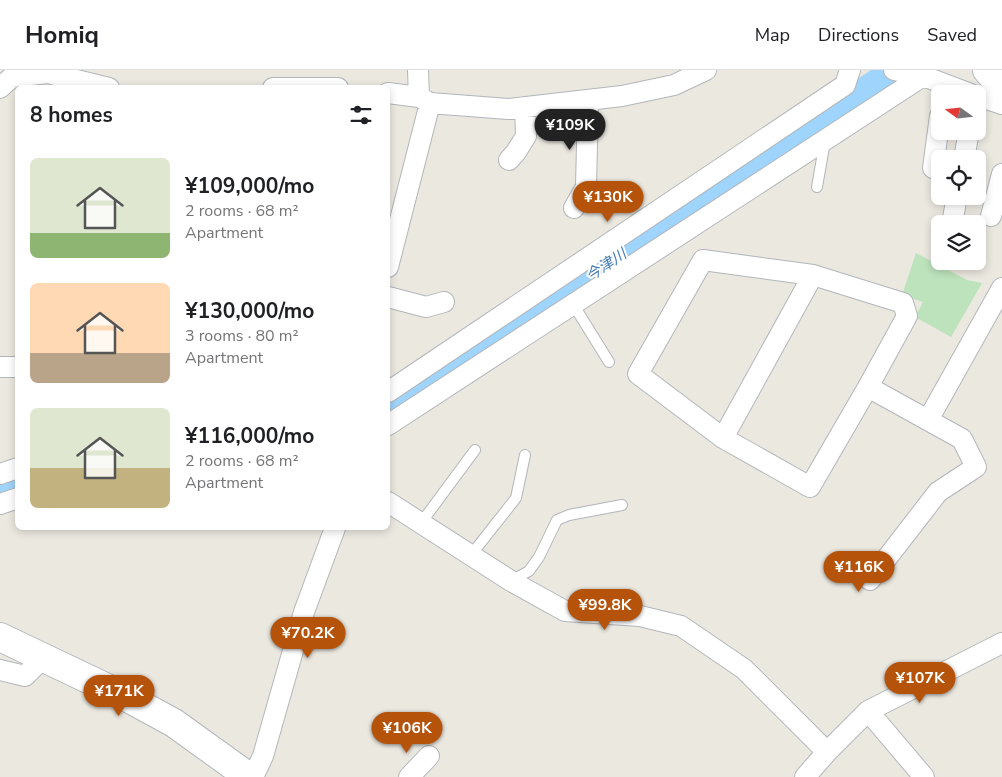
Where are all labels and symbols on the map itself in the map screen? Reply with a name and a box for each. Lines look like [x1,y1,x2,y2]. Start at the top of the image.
north arrow [931,85,986,140]
pin: ¥109K [535,108,605,151]
pin: ¥130K [573,180,643,223]
water label: 今津川 [582,243,632,286]
pin: ¥116K [824,550,894,593]
pin: ¥99.8K [564,588,646,631]
pin: ¥70.2K [267,616,349,659]
pin: ¥107K [885,662,955,704]
pin: ¥171K [84,674,154,717]
pin: ¥106K [372,712,442,754]

